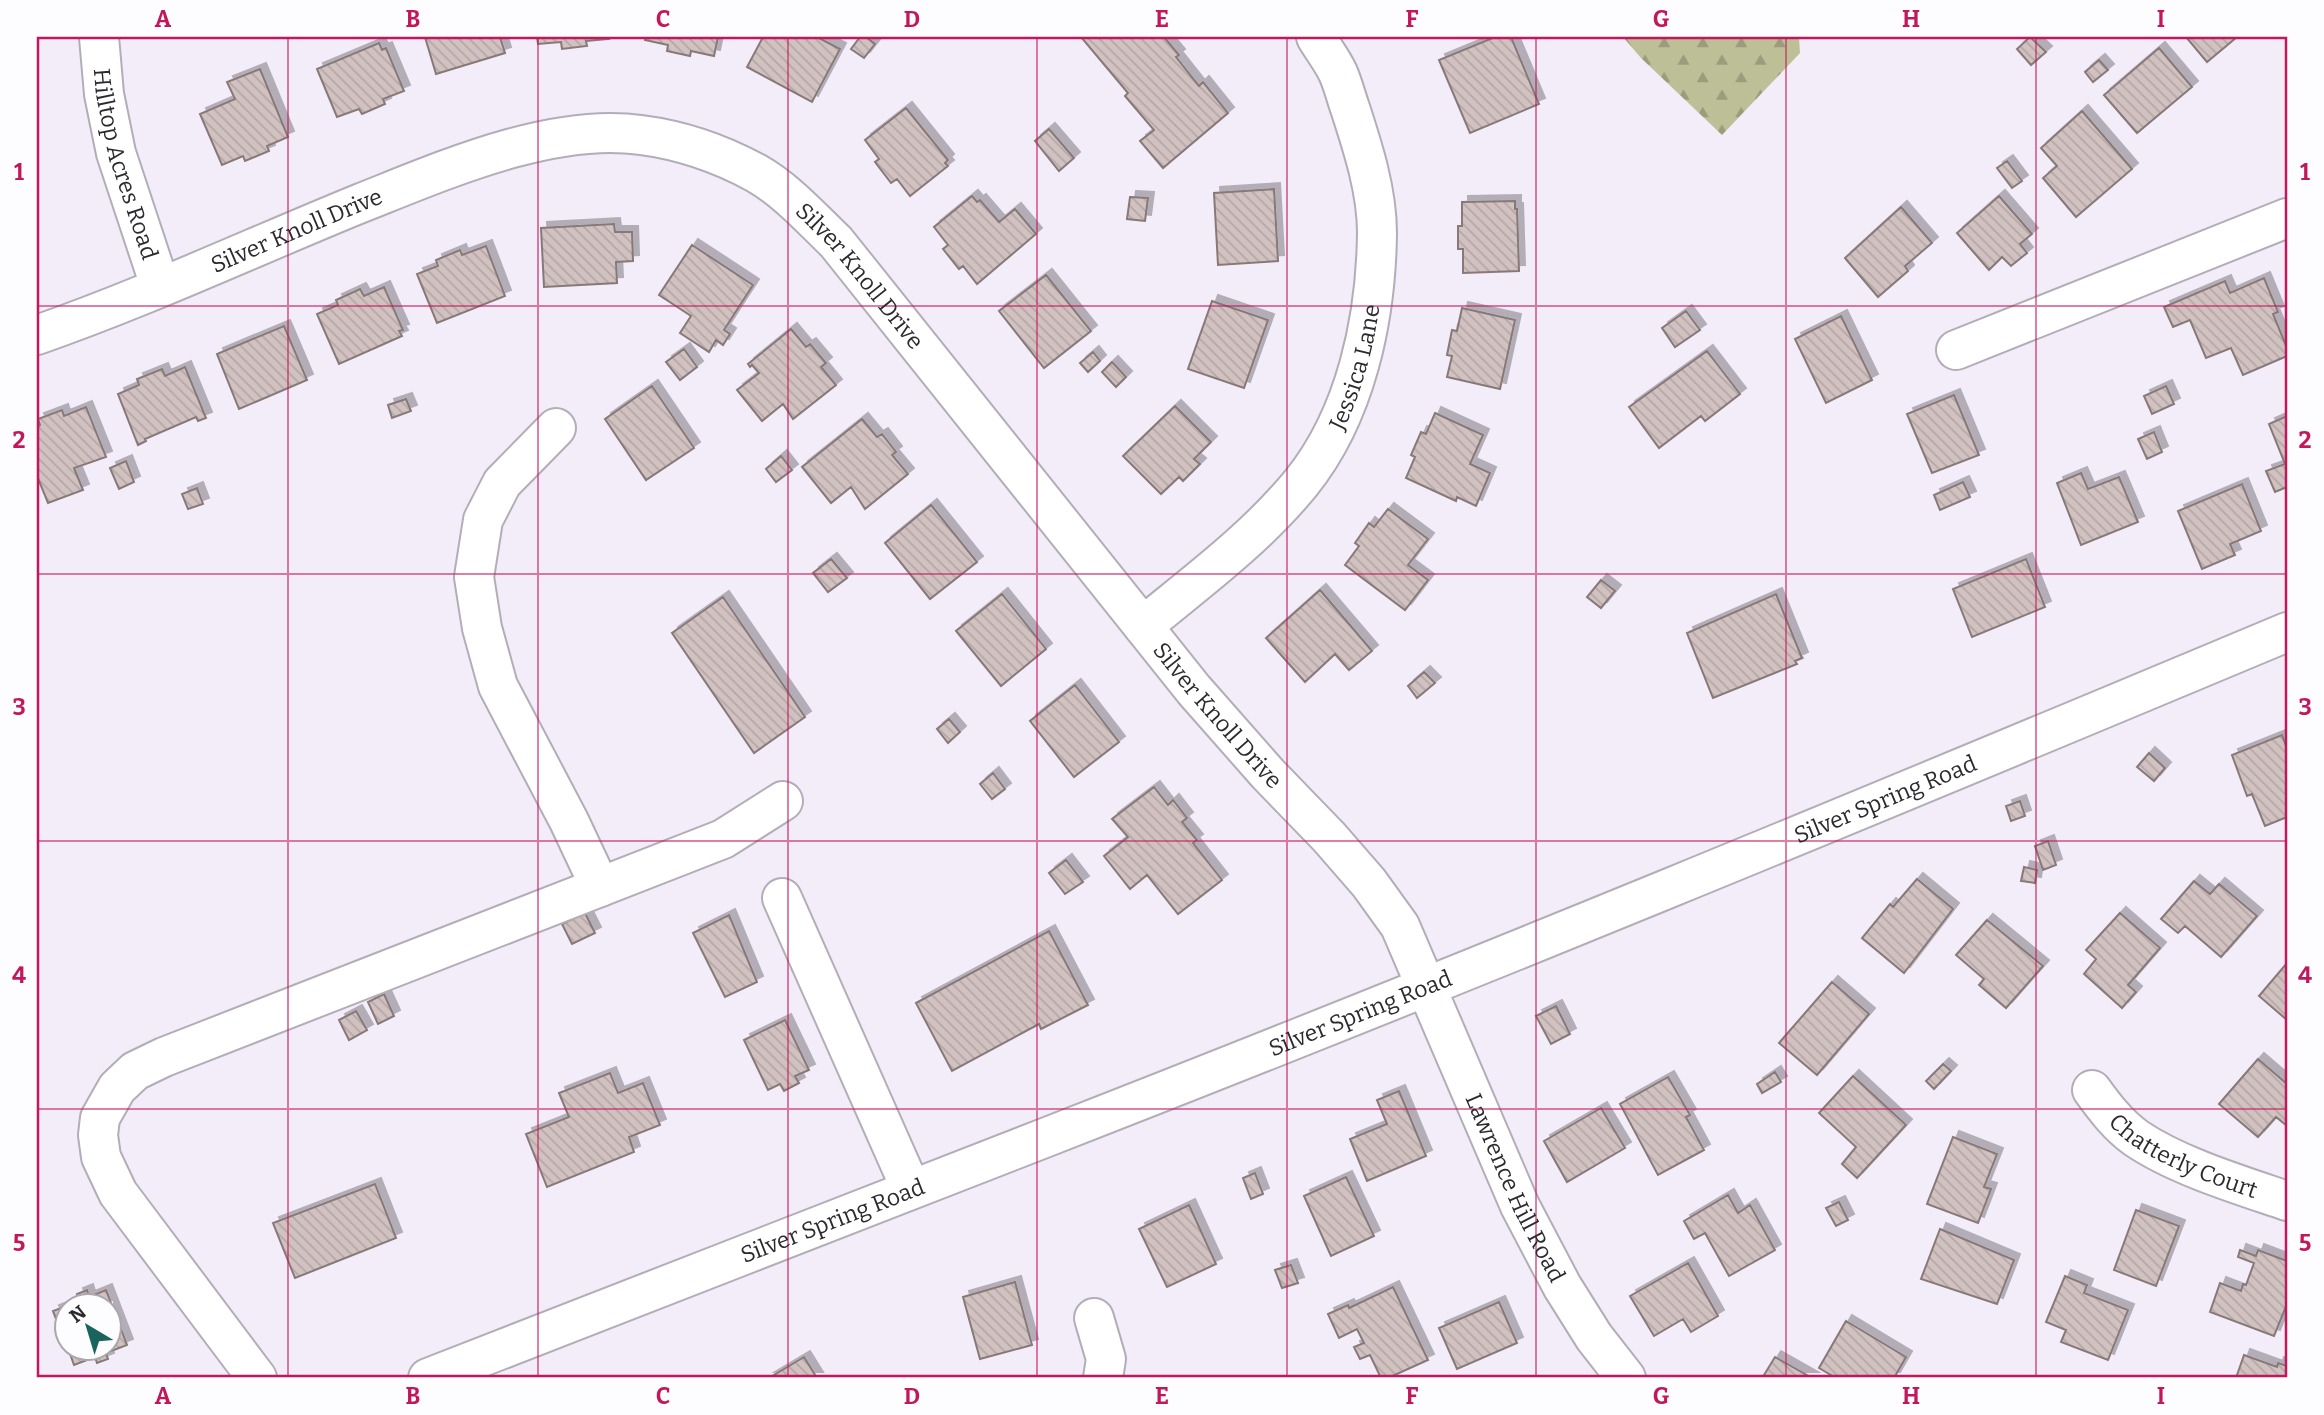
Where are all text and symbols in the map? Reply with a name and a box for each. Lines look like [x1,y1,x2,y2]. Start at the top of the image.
text: A [155,5,172,33]
text: B [406,5,420,33]
text: C [656,5,670,33]
text: D [904,5,920,33]
text: E [1155,5,1169,33]
text: F [1406,5,1419,33]
text: G [1653,5,1670,33]
text: H [1902,5,1920,33]
text: I [2157,5,2165,33]
street label: Hilltop Acres Road [88,67,164,263]
text: 1 [14,158,24,186]
text: 1 [2300,158,2310,186]
street label: Silver Knoll Drive [207,182,386,279]
street label: Silver Knoll Drive [790,197,930,355]
street label: Jessica Lane [1322,302,1386,435]
text: 2 [13,426,26,454]
text: 2 [2299,426,2312,454]
street label: Silver Knoll Drive [1147,637,1288,794]
text: 3 [12,693,26,721]
text: 3 [2298,693,2312,721]
street label: Silver Spring Road [1790,749,1981,849]
text: 4 [12,961,26,989]
text: 4 [2298,961,2312,989]
street label: Silver Spring Road [1265,964,1456,1062]
street label: Lawrence Hill Road [1459,1089,1572,1287]
street label: Chatterly Court [2103,1108,2261,1204]
street label: Silver Spring Road [737,1172,929,1269]
text: 5 [13,1229,25,1257]
text: 5 [2299,1229,2311,1257]
north arrow [52,1292,122,1362]
text: N [65,1300,91,1328]
text: A [155,1382,172,1410]
text: B [406,1382,420,1410]
text: C [656,1382,670,1410]
text: D [904,1382,920,1410]
text: E [1155,1382,1169,1410]
text: F [1406,1382,1419,1410]
text: G [1653,1382,1670,1410]
text: H [1902,1382,1920,1410]
text: I [2157,1382,2165,1410]

